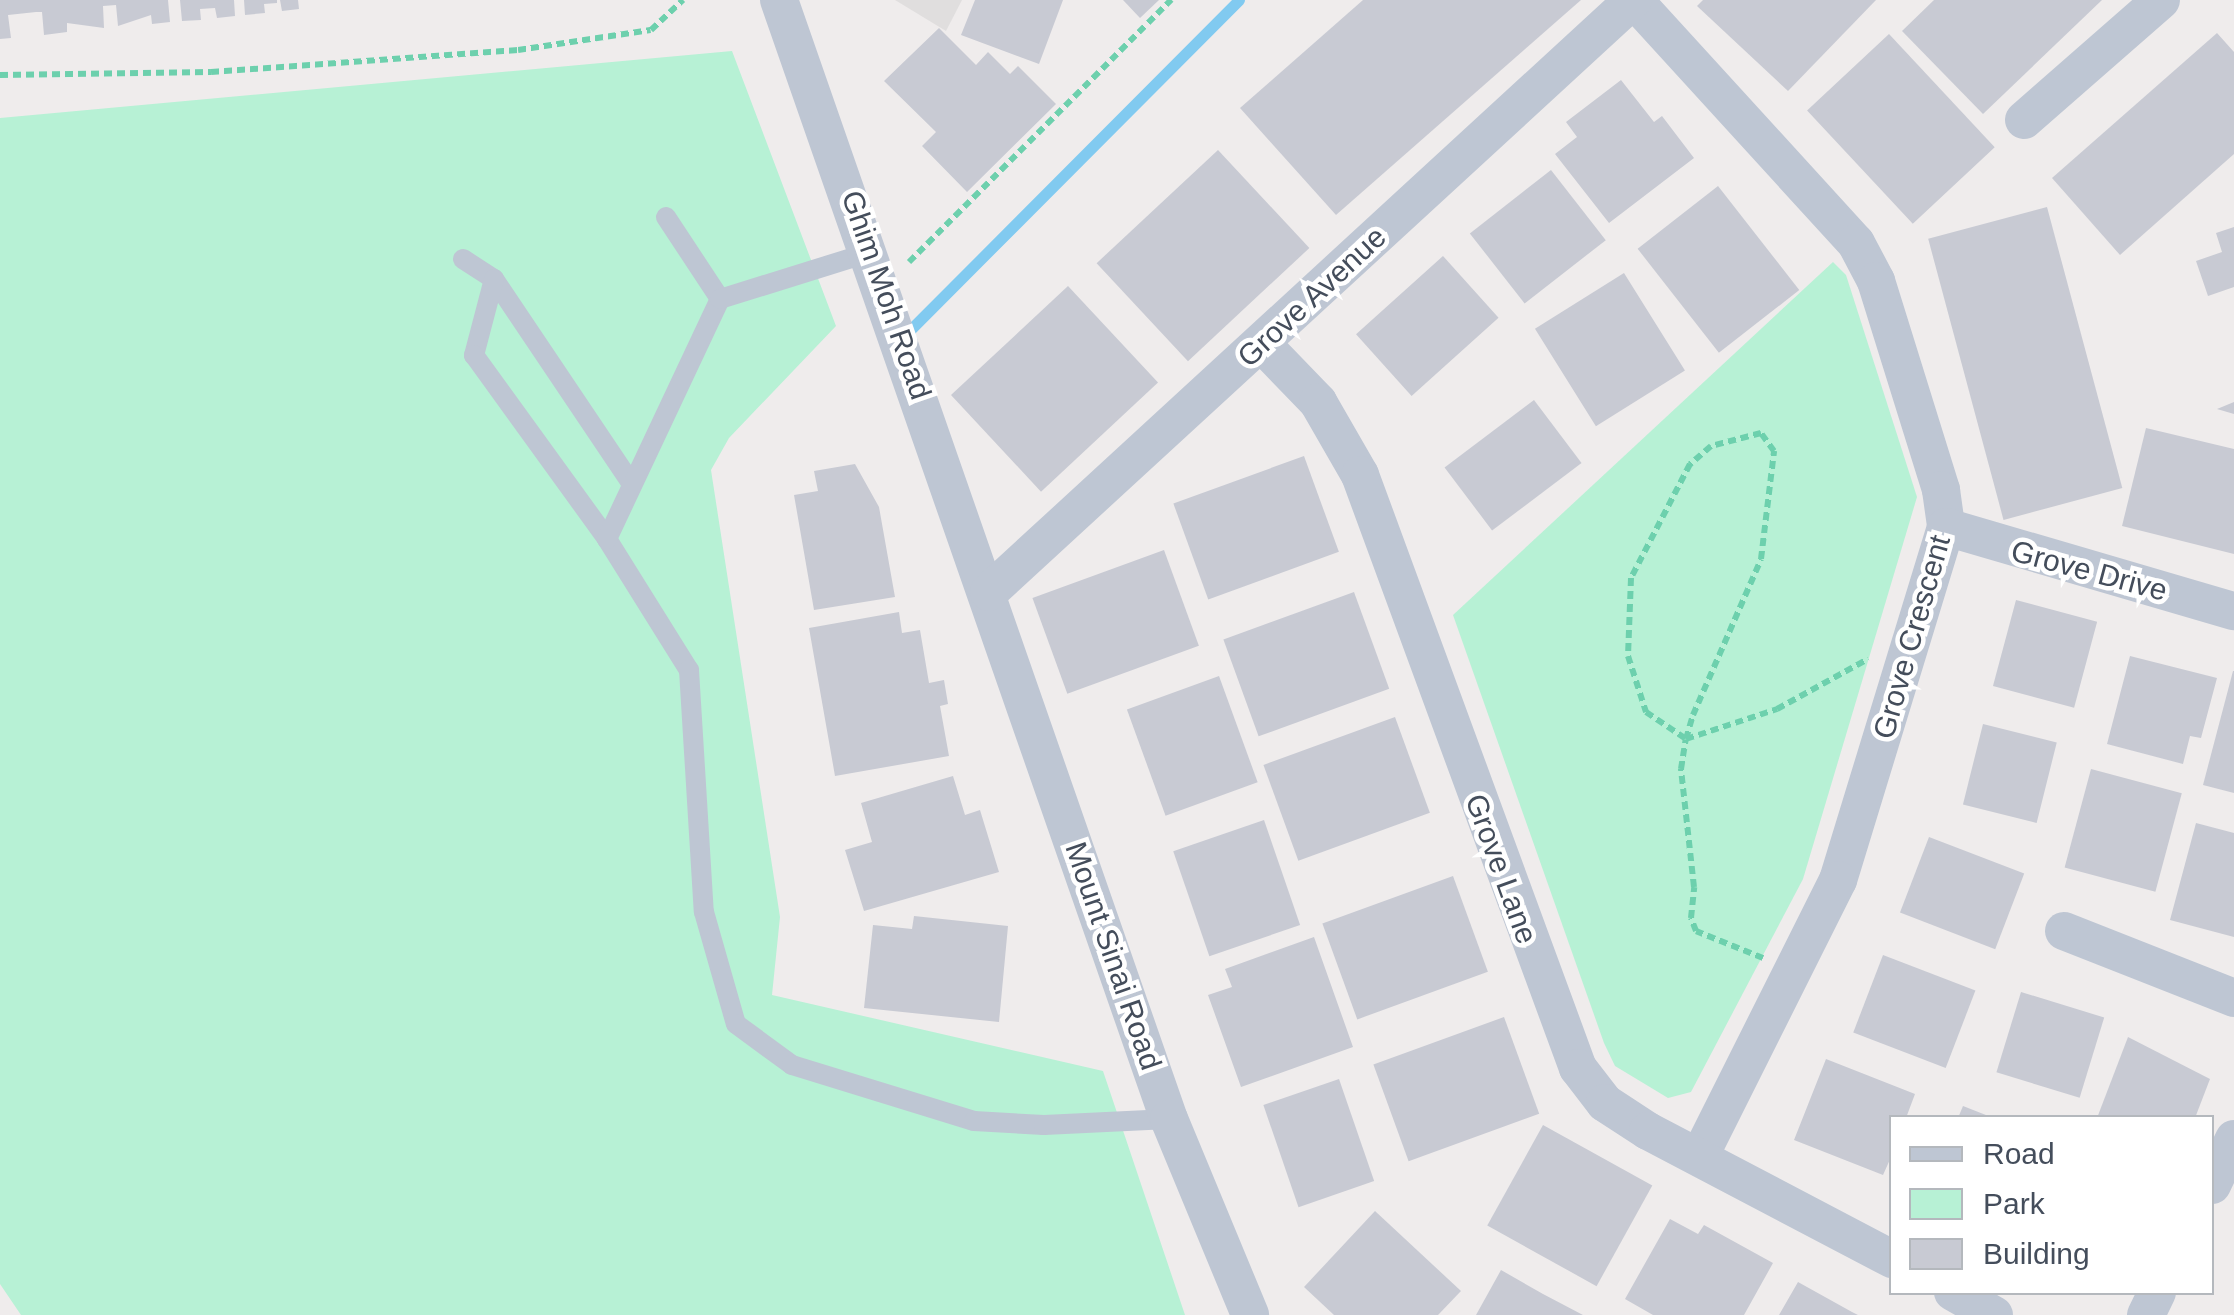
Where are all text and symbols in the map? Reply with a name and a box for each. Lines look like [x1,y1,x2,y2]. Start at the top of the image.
street label: Ghim Moh Road [833,186,939,404]
street label: Grove Avenue [1230,219,1394,375]
street label: Grove Crescent [1866,531,1958,743]
street label: Grove Drive [2007,533,2171,609]
street label: Grove Lane [1457,789,1545,949]
street label: Mount Sinai Road [1057,837,1169,1075]
legend [1889,1115,2214,1295]
text: Road [1983,1137,2055,1170]
text: Park [1983,1187,2045,1220]
text: Building [1983,1237,2090,1270]

